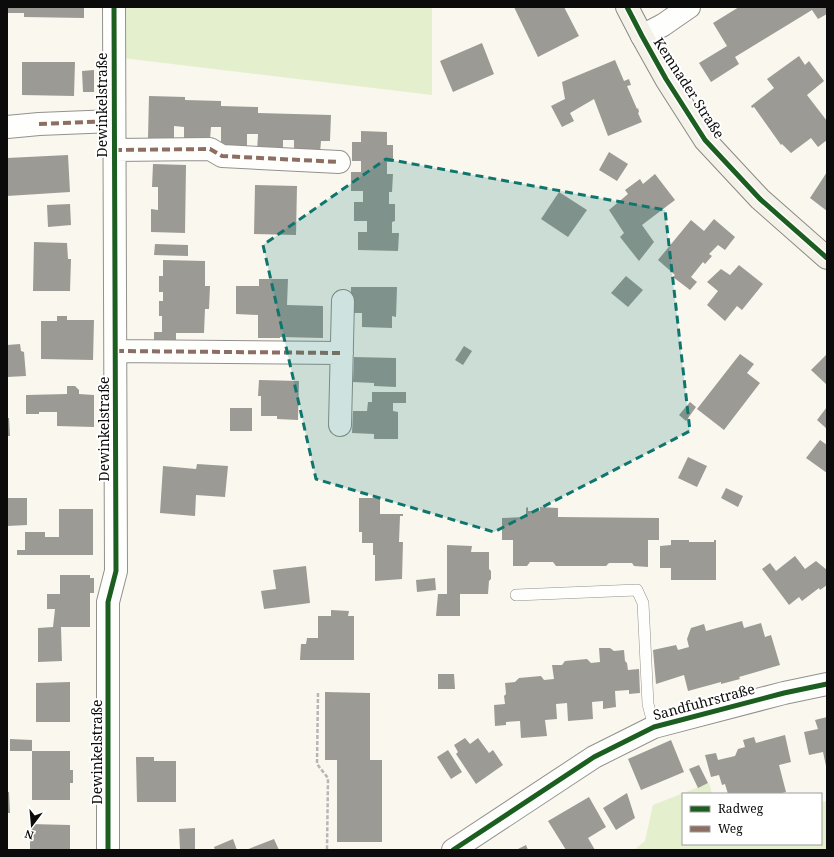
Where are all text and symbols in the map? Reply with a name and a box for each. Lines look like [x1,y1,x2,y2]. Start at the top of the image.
street label: Kemnader Straße [650,34,729,142]
street label: Dewinkelstraße [92,53,111,157]
street label: Dewinkelstraße [94,377,113,481]
street label: Sandfuhrstraße [651,679,757,724]
street label: Dewinkelstraße [87,700,106,804]
legend [682,793,822,845]
text: Radweg [718,800,764,817]
north arrow [12,805,52,845]
text: Weg [718,820,743,837]
text: N [23,827,35,843]

